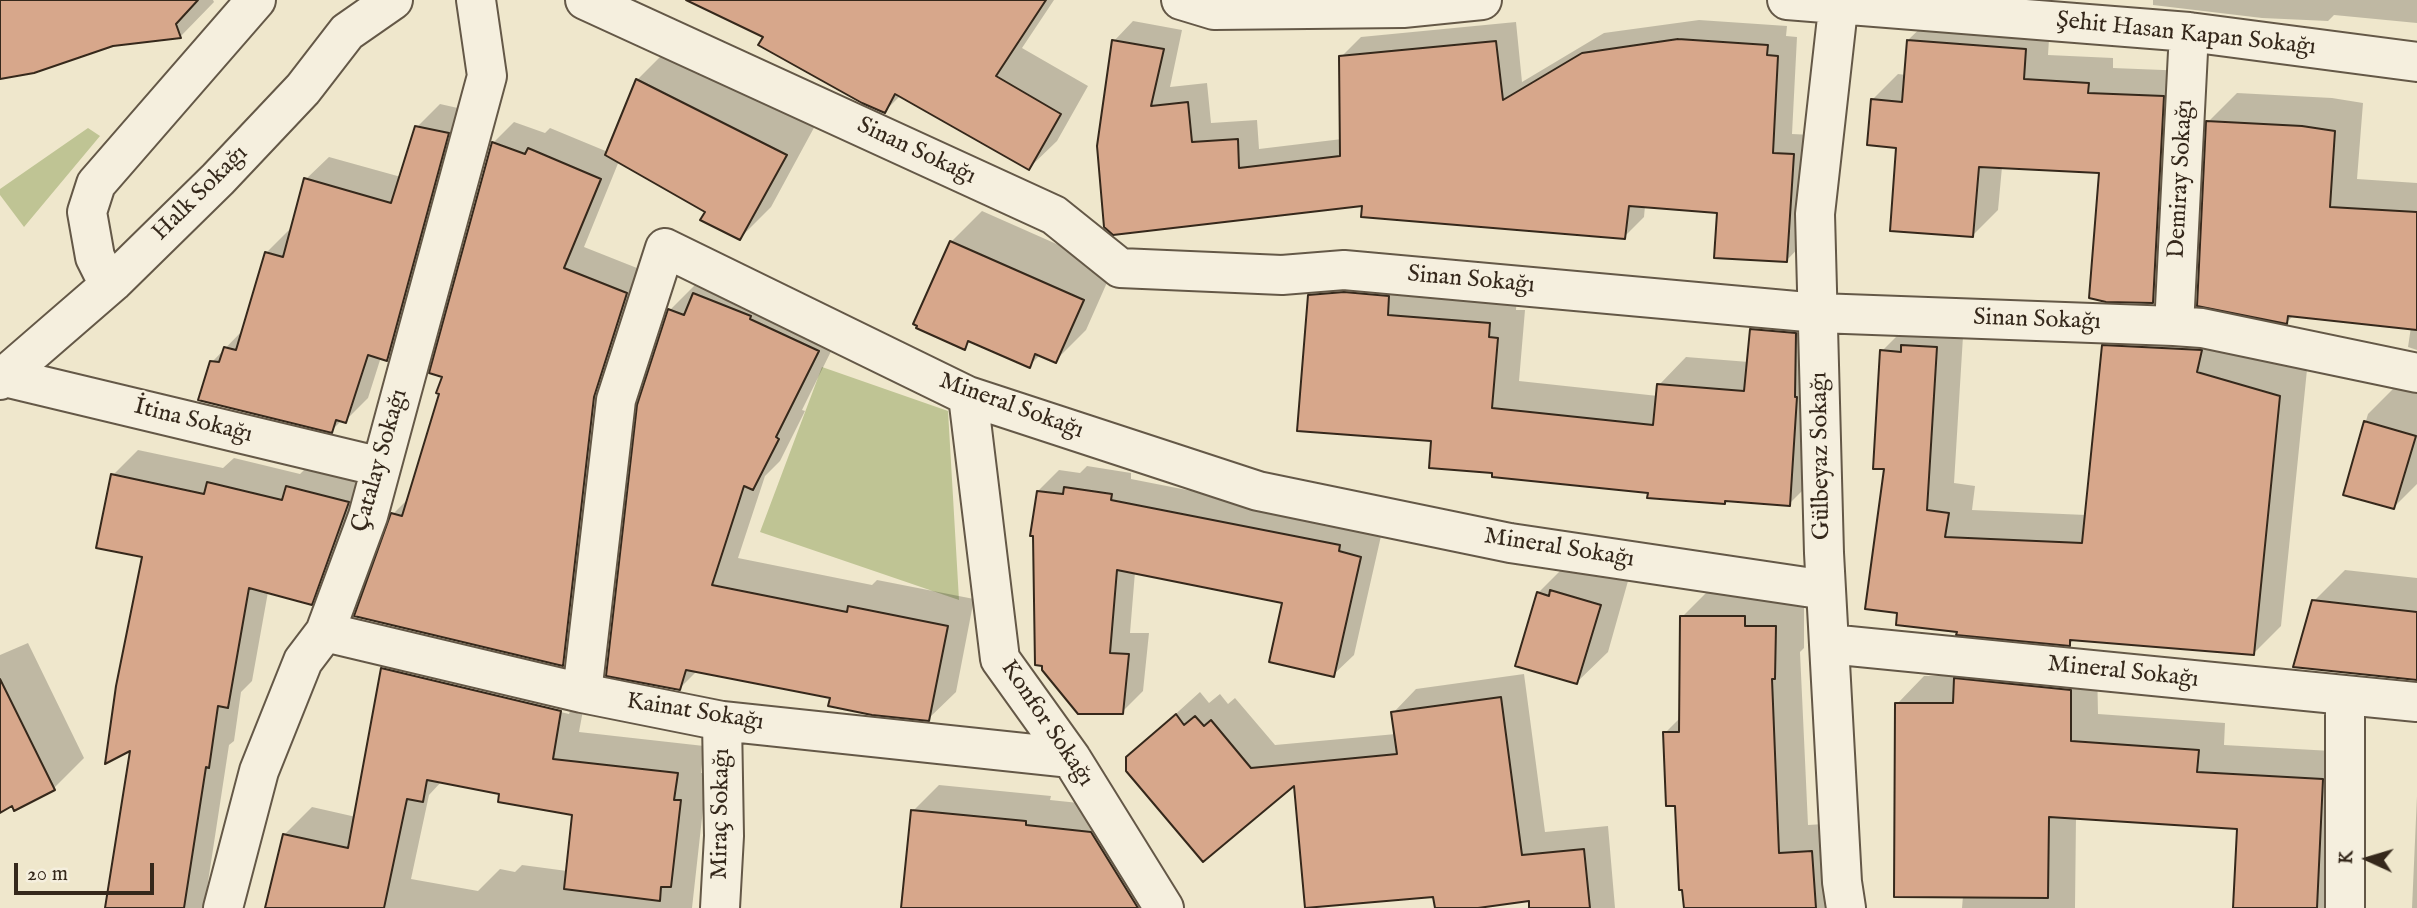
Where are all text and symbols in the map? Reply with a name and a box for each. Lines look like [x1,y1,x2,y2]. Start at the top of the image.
street label: Şehit Hasan Kapan Sokağı [2055,7,2317,63]
street label: Demiray Sokağı [2163,99,2201,259]
street label: Sinan Sokağı [852,112,980,192]
street label: Halk Sokağı [147,140,255,248]
street label: Sinan Sokağı [1406,261,1536,301]
street label: Sinan Sokağı [1973,304,2101,338]
street label: Mineral Sokağı [935,368,1087,446]
street label: Gülbeyaz Sokağı [1806,372,1838,540]
street label: Çatalay Sokağı [347,386,415,536]
street label: İtina Sokağı [131,393,255,451]
street label: Mineral Sokağı [1482,523,1636,575]
street label: Mineral Sokağı [2046,651,2200,695]
street label: Konfor Sokağı [993,655,1099,793]
street label: Kainat Sokağı [624,688,766,738]
street label: Miraç Sokağı [706,748,738,880]
north arrow [2333,824,2403,894]
scale bar [18,848,158,892]
text: K [2335,850,2360,865]
text: 20 m [27,861,68,888]

